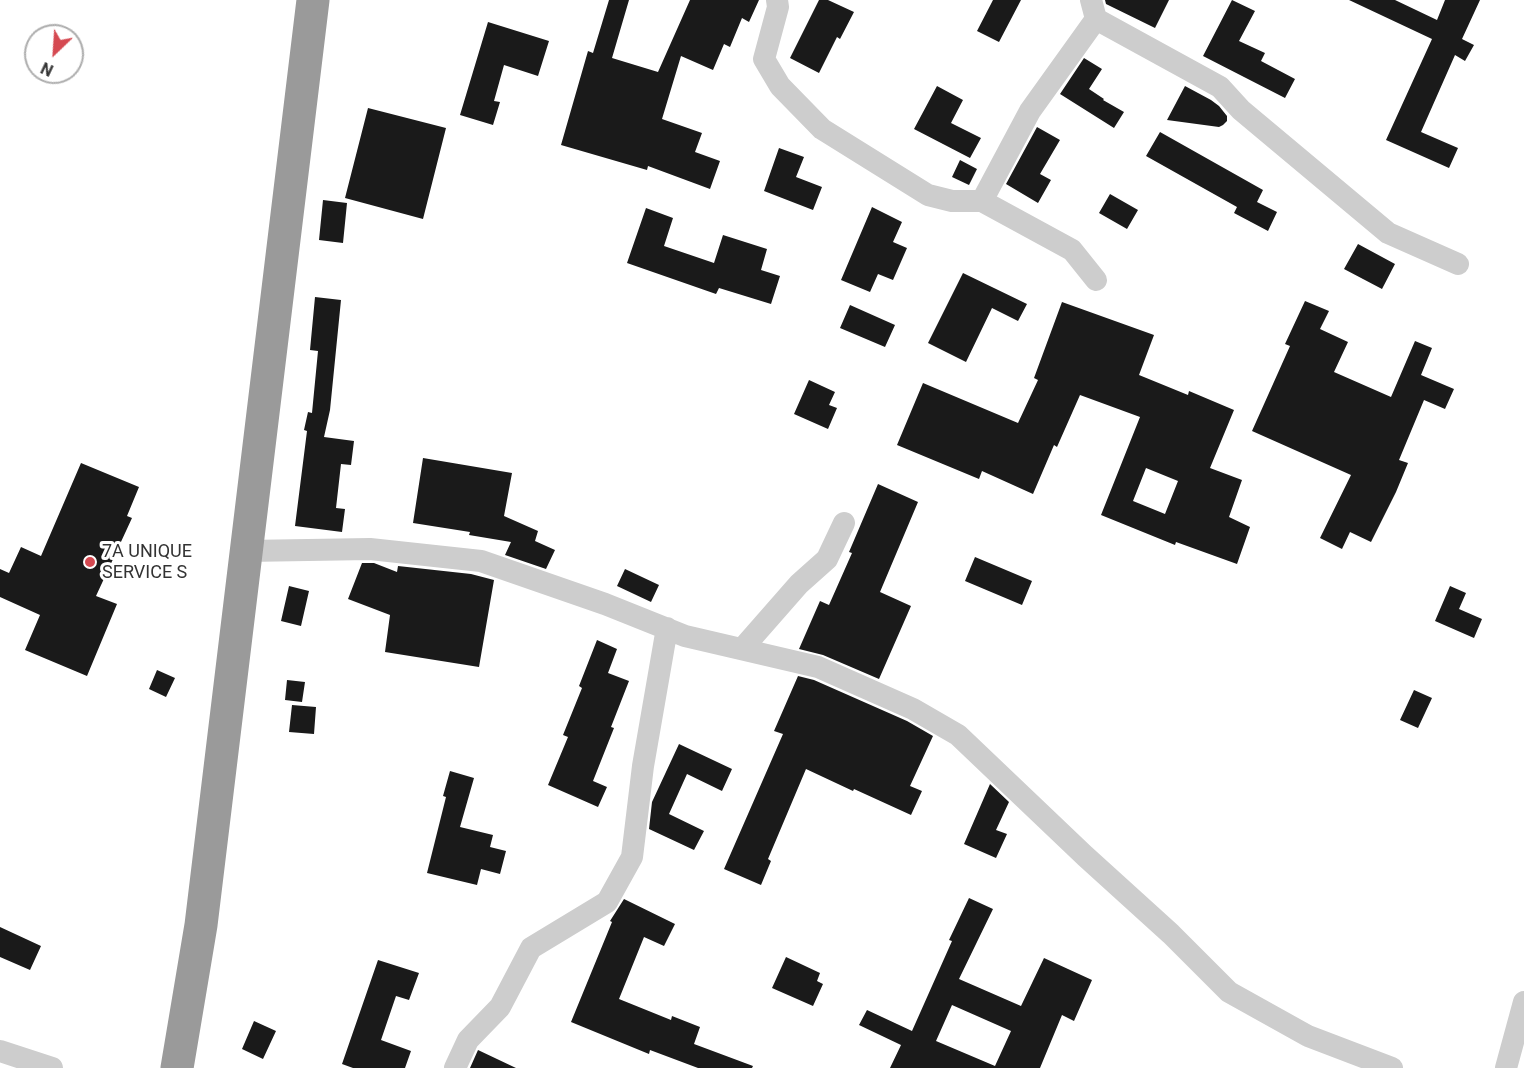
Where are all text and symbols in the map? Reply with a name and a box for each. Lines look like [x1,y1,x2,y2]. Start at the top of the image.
north arrow [24,24,84,84]
text: N [38,58,56,80]
place label: 7A UNIQUE SERVICE S [102,541,192,584]
marker: 7A UNIQUE SERVICE S [83,555,97,569]

